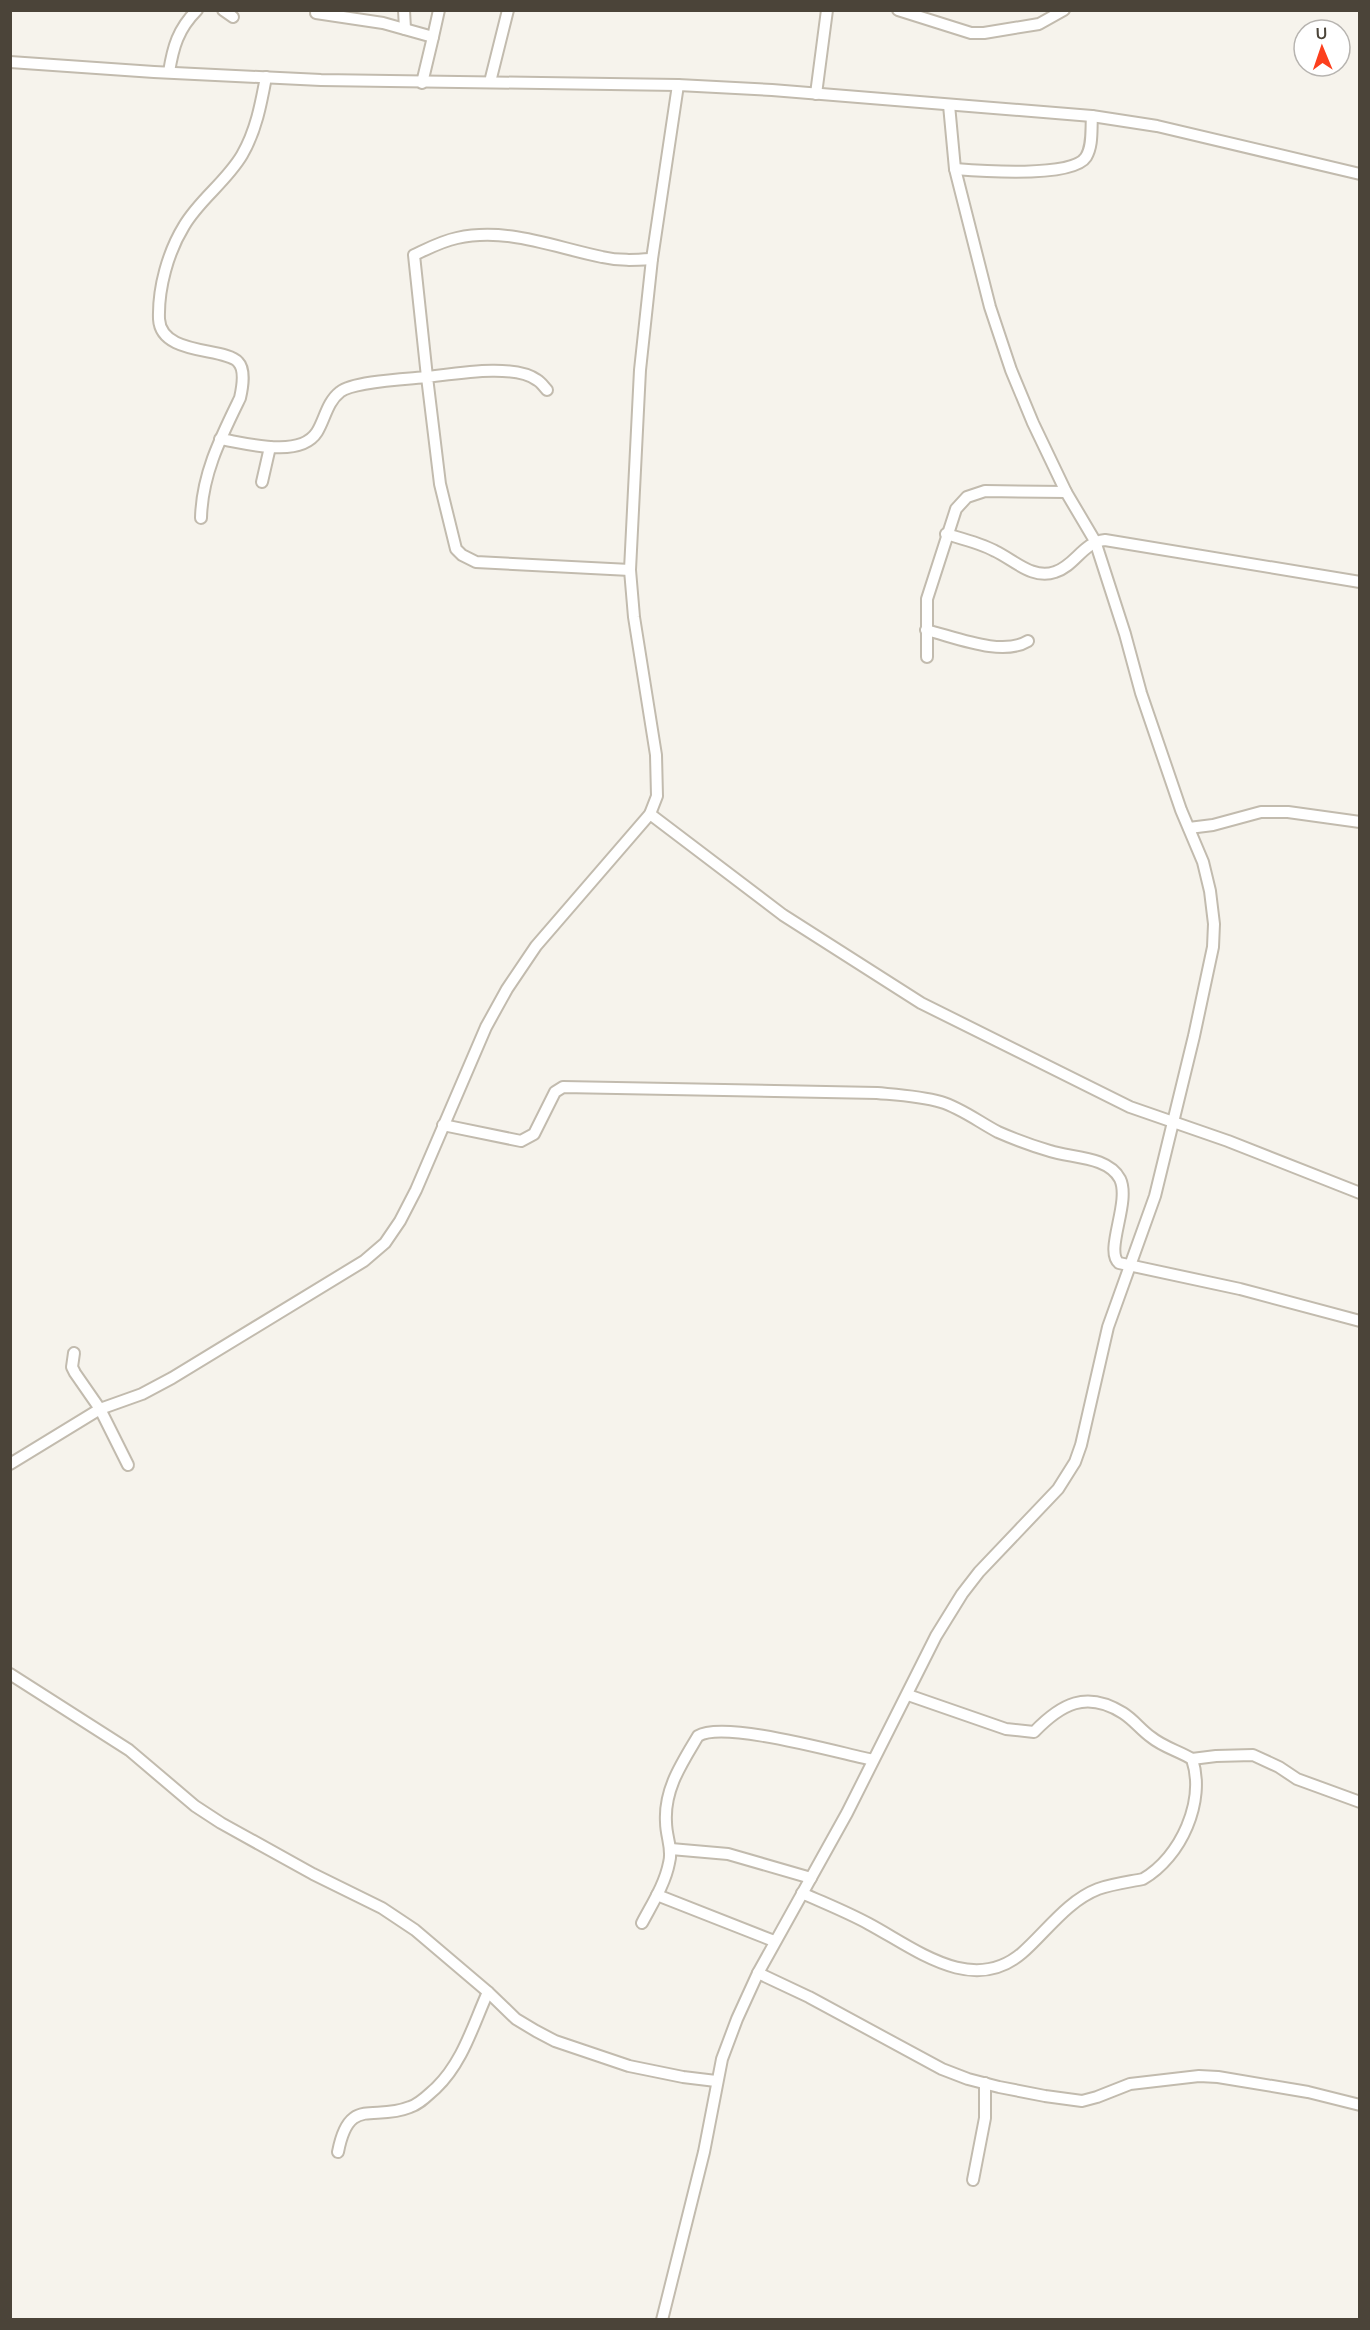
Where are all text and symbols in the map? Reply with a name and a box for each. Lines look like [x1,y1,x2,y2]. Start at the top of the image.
north arrow [1292,18,1352,78]
text: U [1315,23,1328,43]

